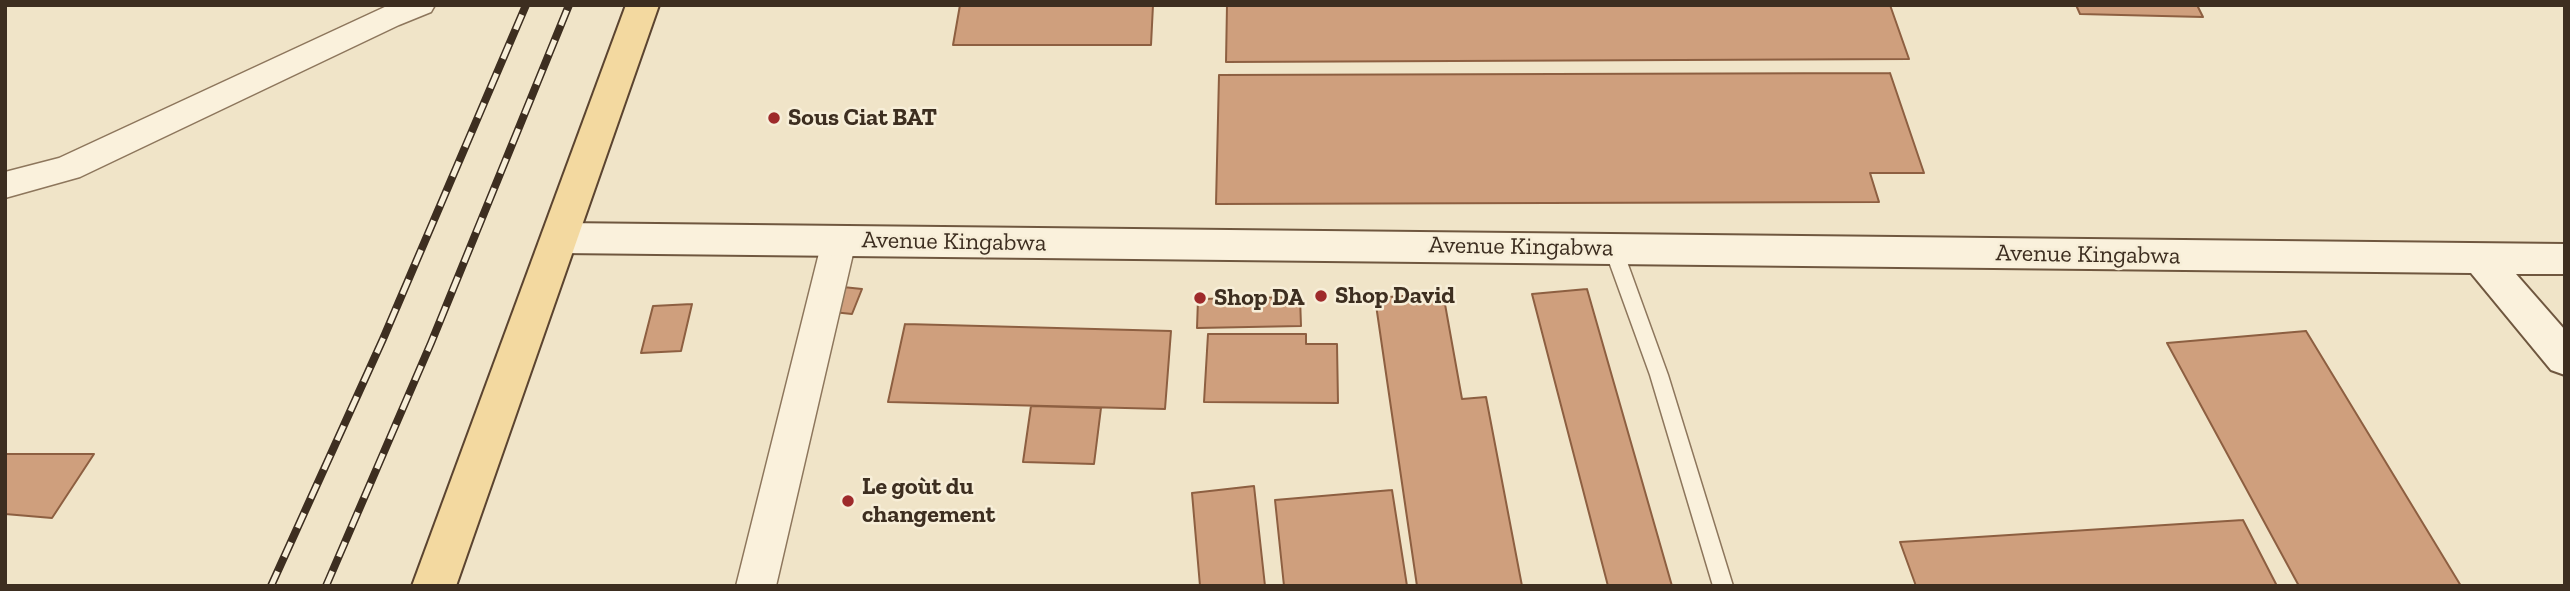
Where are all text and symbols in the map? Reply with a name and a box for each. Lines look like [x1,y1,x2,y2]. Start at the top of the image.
place label: Sous Ciat BAT [788,104,937,132]
marker: Sous Ciat BAT [766,110,782,126]
street label: Avenue Kingabwa [861,226,1047,258]
street label: Avenue Kingabwa [1428,231,1614,263]
street label: Avenue Kingabwa [1995,239,2181,271]
place label: Shop David [1335,282,1455,310]
place label: Shop DA [1214,284,1305,312]
marker: Shop David [1313,288,1329,304]
marker: Shop DA [1192,290,1208,306]
place label: Le goùt du changement [862,473,995,529]
marker: Le goùt du changement [840,493,856,509]

